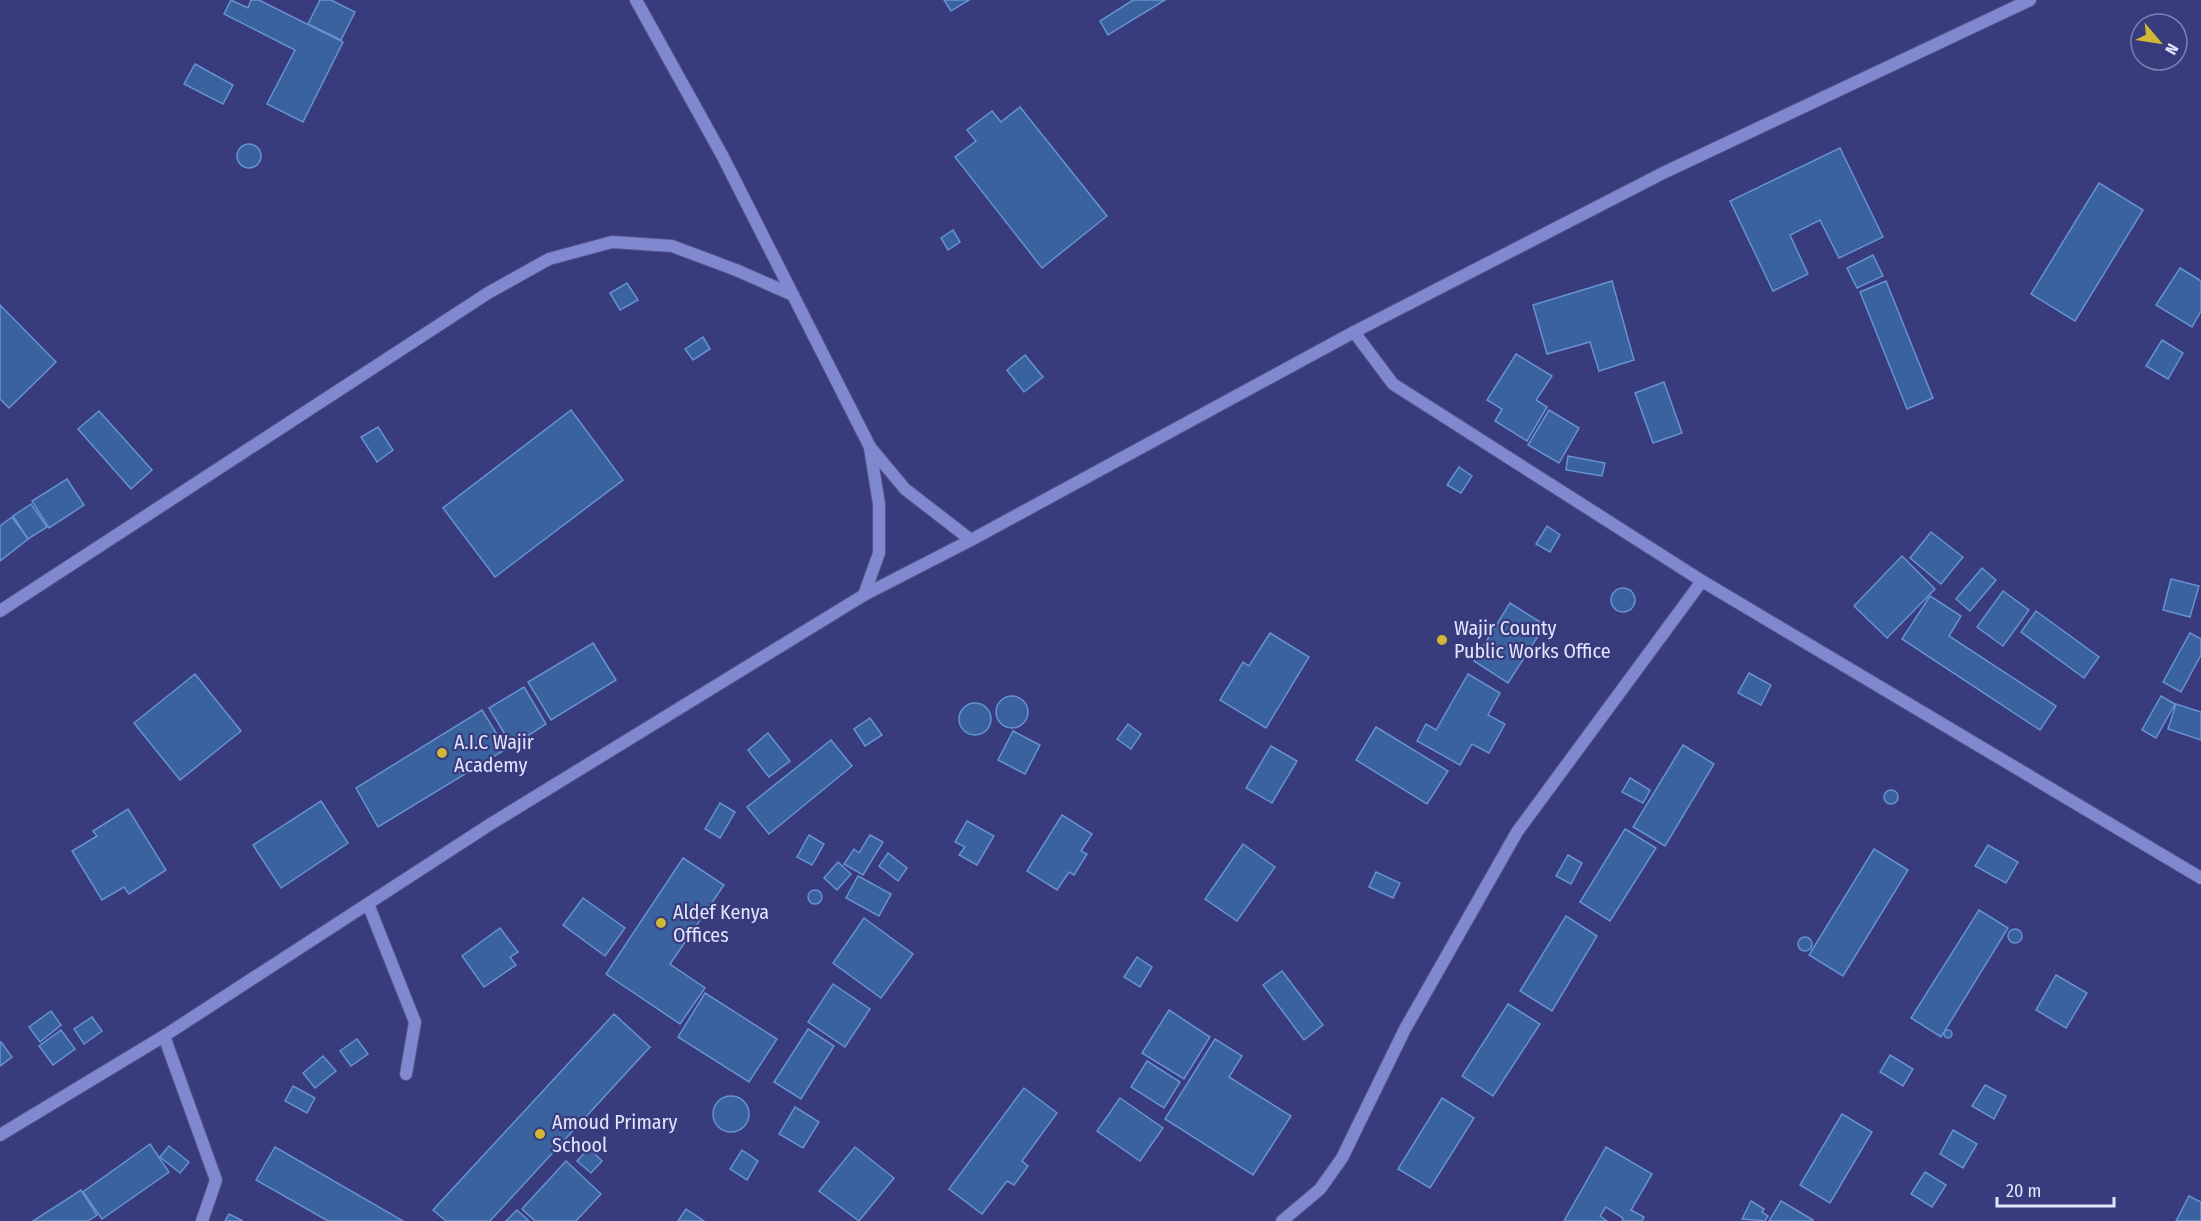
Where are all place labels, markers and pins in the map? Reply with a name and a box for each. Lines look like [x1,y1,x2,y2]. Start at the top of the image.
place label: Wajir County Public Works Office [1454,616,1611,663]
marker: Wajir County Public Works Office [1435,633,1449,647]
place label: A.I.C Wajir Academy [454,730,534,777]
marker: A.I.C Wajir Academy [435,746,449,760]
place label: Aldef Kenya Offices [673,900,769,947]
marker: Aldef Kenya Offices [654,916,668,930]
place label: Amoud Primary School [552,1110,678,1157]
marker: Amoud Primary School [533,1127,547,1141]

